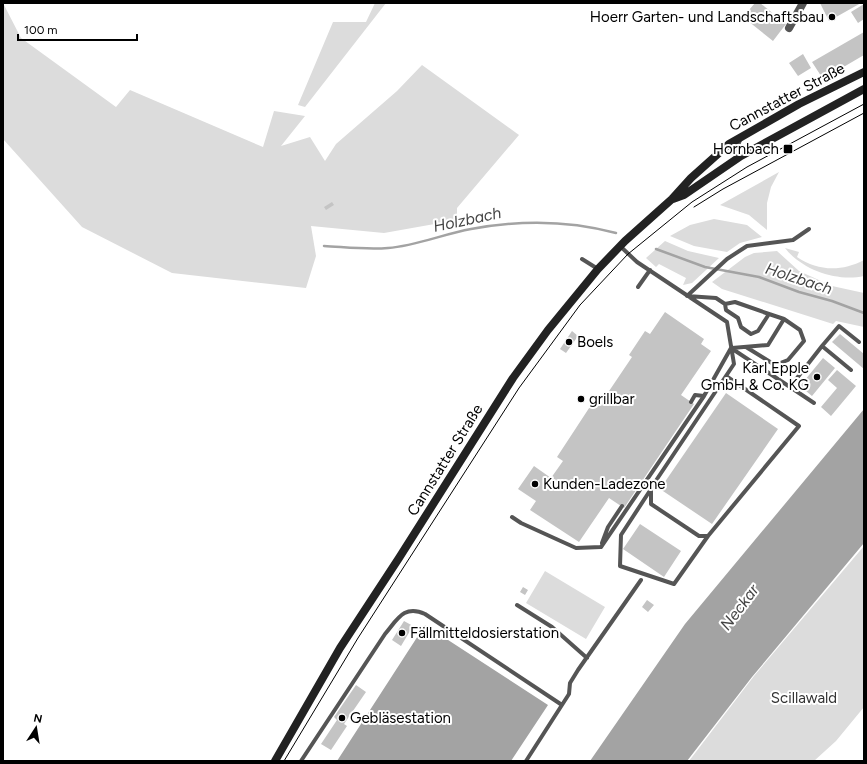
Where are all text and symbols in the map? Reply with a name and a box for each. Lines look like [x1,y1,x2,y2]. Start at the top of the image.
place label: Hoerr Garten- und Landschaftsbau [590,8,824,26]
marker: Hoerr Garten- und Landschaftsbau [827,12,837,22]
scale bar [18,16,137,42]
text: 100 m [24,23,58,37]
street label: Cannstatter Straße [726,59,848,135]
place label: Hornbach [713,140,779,158]
marker: Hornbach [782,143,794,155]
water label: Holzbach [431,203,503,236]
water label: Holzbach [763,259,835,298]
place label: Boels [577,333,613,351]
marker: Boels [564,337,574,347]
place label: Karl Epple GmbH & Co. KG [701,359,809,394]
marker: Karl Epple GmbH & Co. KG [812,372,822,382]
place label: grillbar [589,390,634,408]
marker: grillbar [576,394,586,404]
street label: Cannstatter Straße [403,401,487,519]
place label: Kunden-Ladezone [543,475,666,493]
marker: Kunden-Ladezone [530,479,540,489]
water label: Neckar [716,580,763,634]
place label: Fällmitteldosierstation [410,624,559,642]
marker: Fällmitteldosierstation [397,628,407,638]
park label: Scillawald [771,689,837,707]
north arrow [16,708,56,748]
place label: Gebläsestation [350,709,451,727]
text: N [32,711,43,726]
marker: Gebläsestation [337,713,347,723]

